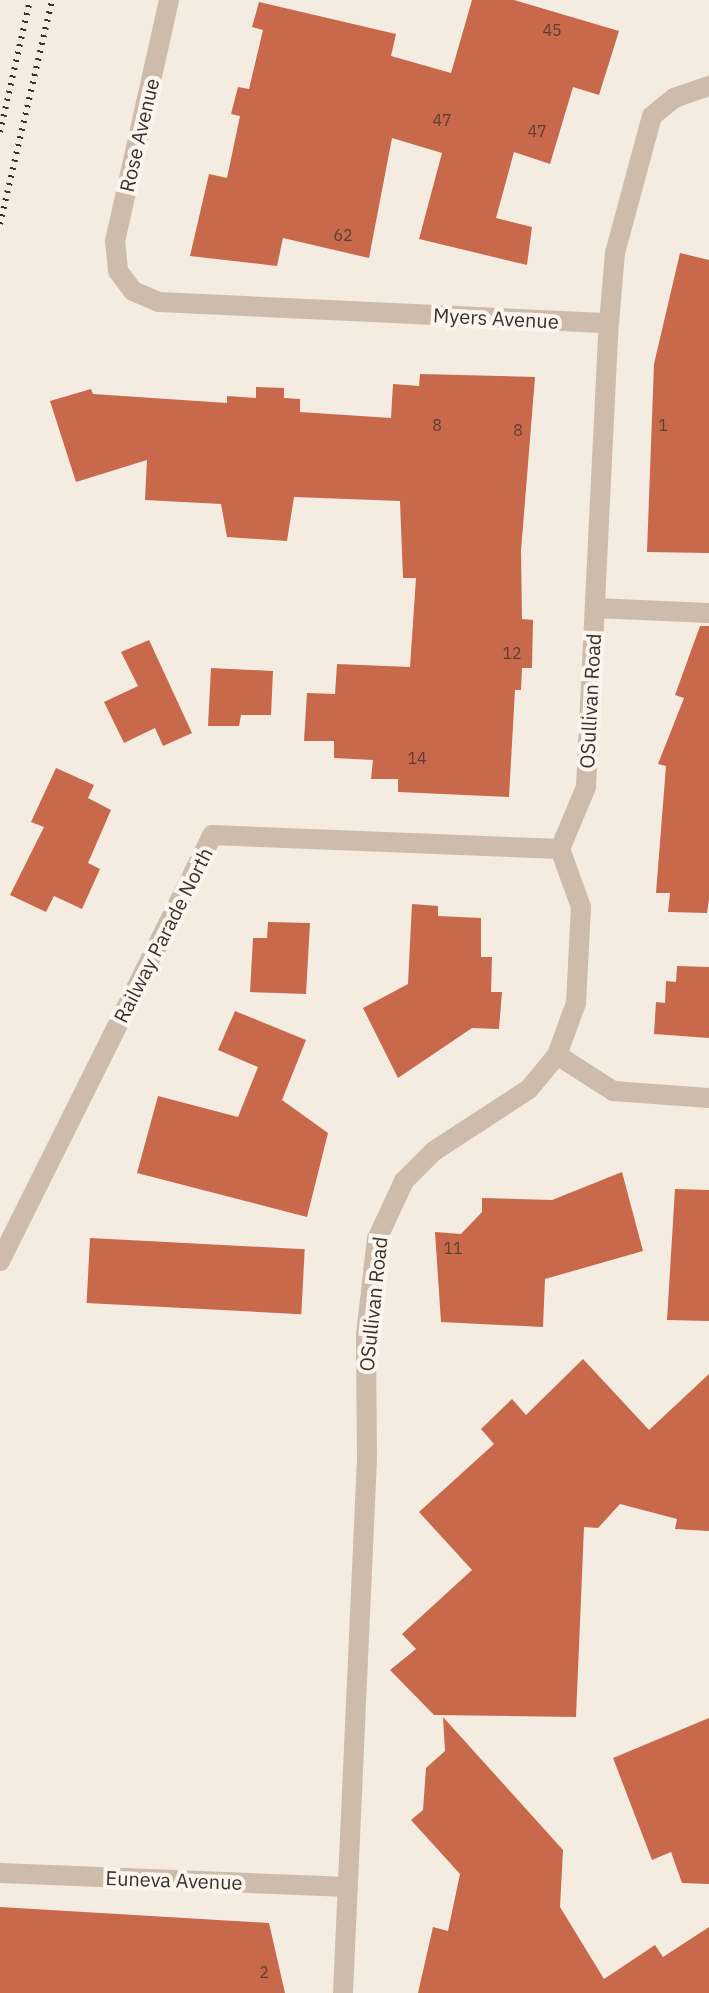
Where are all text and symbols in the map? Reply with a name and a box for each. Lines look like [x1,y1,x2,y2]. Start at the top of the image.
house number: 45 [542,20,562,40]
street label: Rose Avenue [114,76,164,194]
house number: 47 [432,110,452,130]
house number: 47 [527,121,547,141]
house number: 62 [333,225,353,245]
street label: Myers Avenue [433,303,559,333]
house number: 8 [432,415,442,435]
house number: 1 [658,415,668,435]
house number: 8 [513,420,523,440]
street label: OSullivan Road [574,633,606,769]
house number: 12 [502,643,522,663]
house number: 14 [407,748,427,768]
street label: Railway Parade North [108,844,218,1026]
street label: OSullivan Road [354,1235,392,1373]
house number: 11 [443,1238,463,1258]
street label: Euneva Avenue [105,1866,243,1894]
house number: 2 [259,1962,269,1982]

